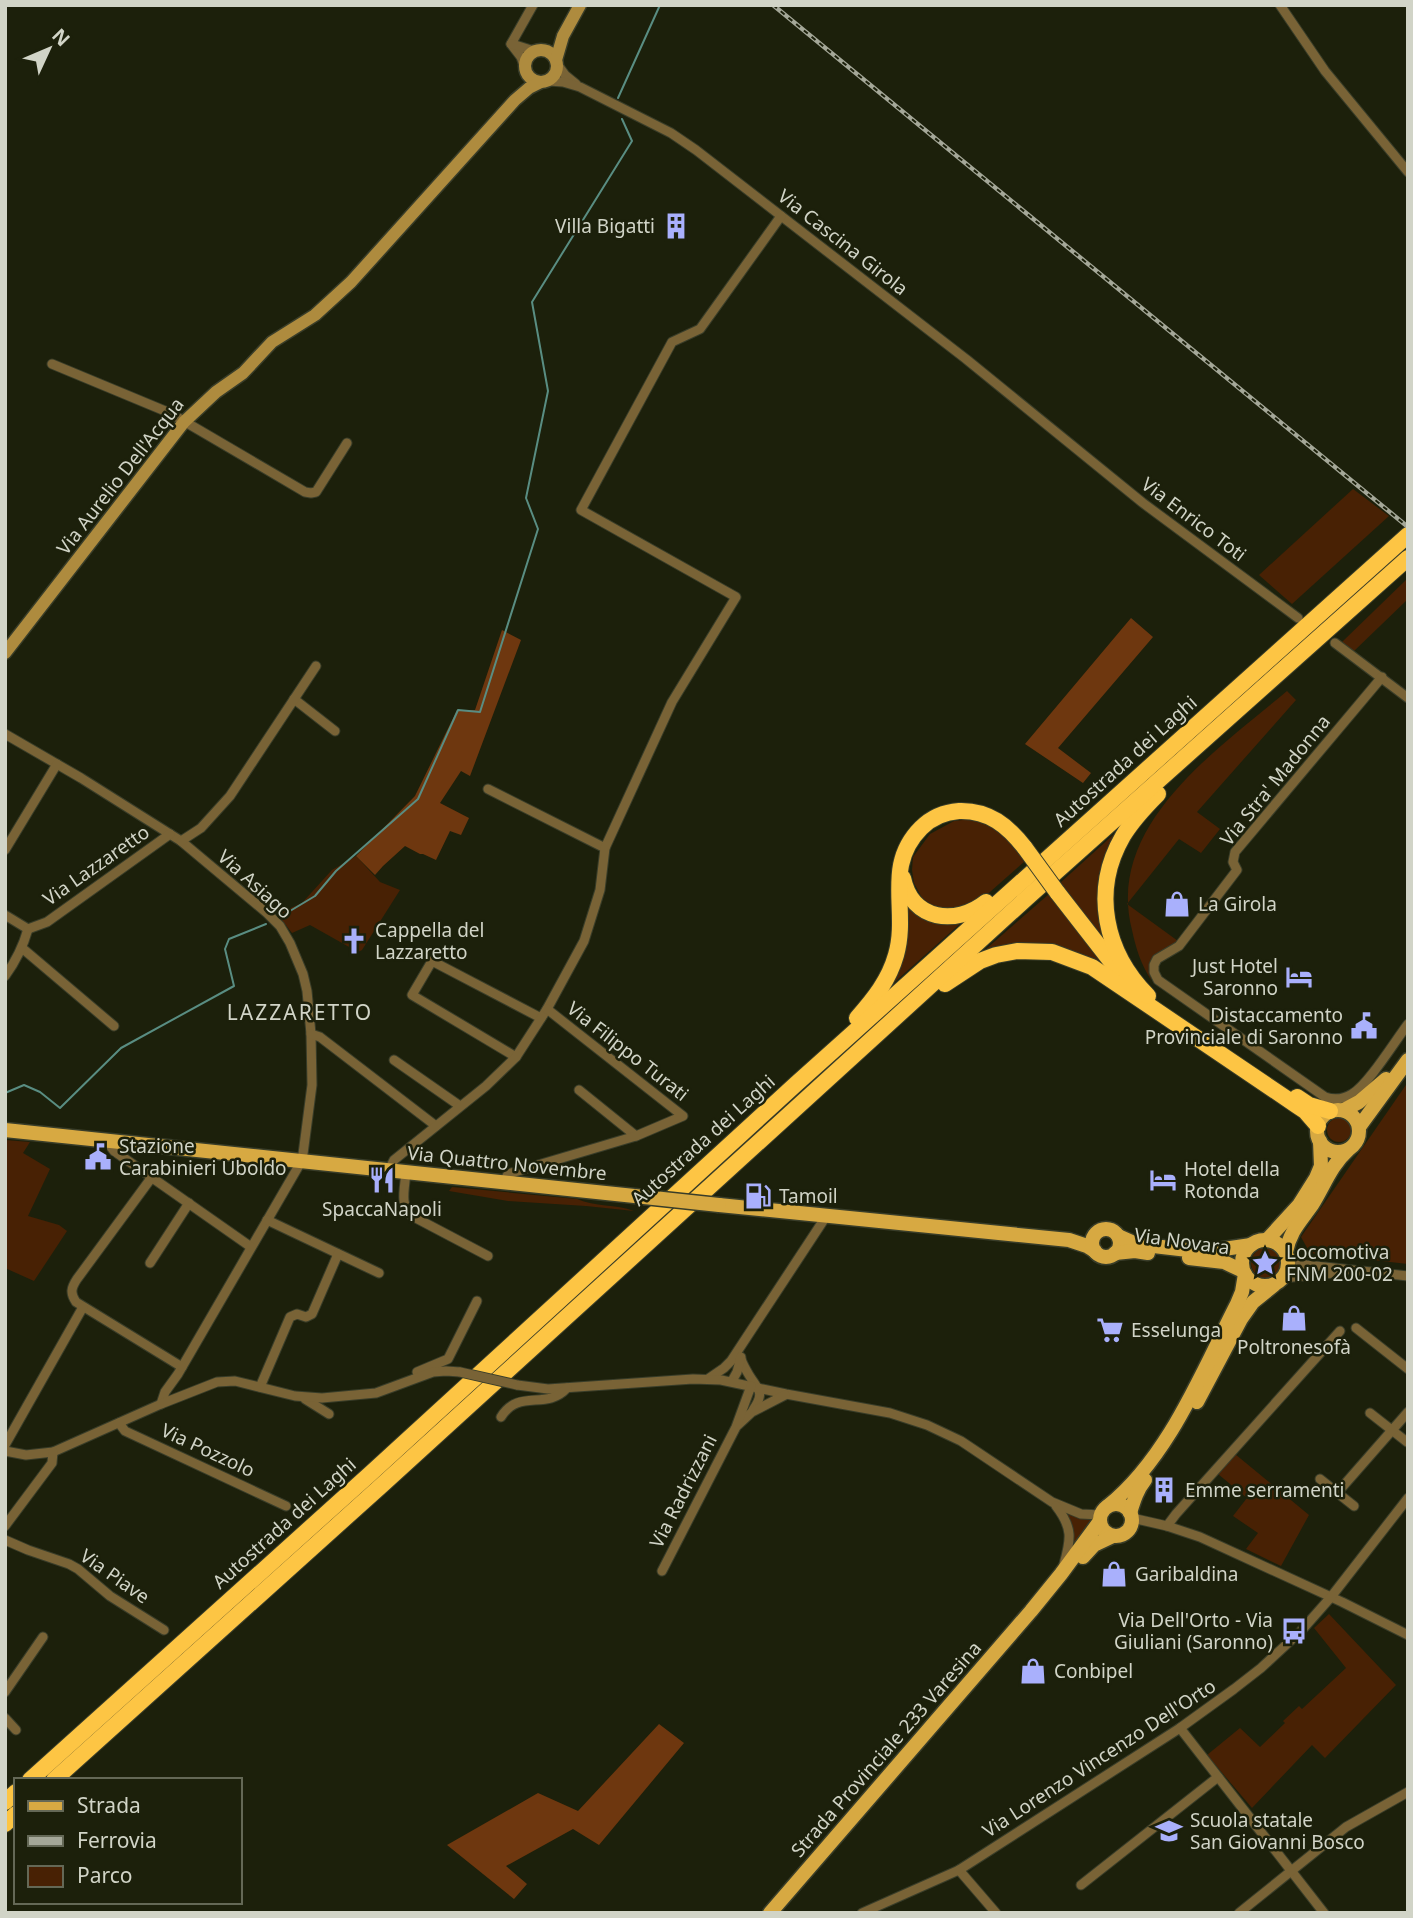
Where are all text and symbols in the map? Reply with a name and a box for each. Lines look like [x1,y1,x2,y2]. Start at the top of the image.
north arrow [14,14,84,84]
text: N [47,23,76,52]
street label: Via Cascina Girola [773,183,913,301]
building icon: Villa Bigatti [661,211,691,241]
place label: Villa Bigatti [555,213,655,239]
street label: Via Aurelio Dell'Acqua [50,392,190,560]
street label: Via Enrico Toti [1136,471,1252,567]
street label: Autostrada dei Laghi [1048,690,1202,832]
street label: Via Stra' Madonna [1214,709,1336,851]
street label: Via Lazzaretto [38,819,154,911]
street label: Via Asiago [212,844,298,924]
shop icon: La Girola [1162,889,1192,919]
place label: La Girola [1198,891,1277,917]
place label: Cappella del Lazzaretto [375,917,484,965]
church icon: Cappella del Lazzaretto [339,926,369,956]
place label: Just Hotel Saronno [1190,953,1278,1001]
hotel icon: Just Hotel Saronno [1284,962,1314,992]
street label: Via Filippo Turati [562,995,694,1107]
district label: LAZZARETTO [227,998,373,1026]
place label: Distaccamento Provinciale di Saronno [1145,1002,1343,1050]
public building icon: Distaccamento Provinciale di Saronno [1349,1011,1379,1041]
street label: Autostrada dei Laghi [626,1069,780,1211]
place label: Stazione Carabinieri Uboldo [119,1133,287,1181]
street label: Via Quattro Novembre [406,1140,608,1186]
public building icon: Stazione Carabinieri Uboldo [83,1142,113,1172]
place label: Hotel della Rotonda [1184,1156,1280,1204]
restaurant icon: SpaccaNapoli [367,1165,397,1195]
hotel icon: Hotel della Rotonda [1148,1165,1178,1195]
fuel station icon: Tamoil [743,1181,773,1211]
place label: Tamoil [779,1183,838,1209]
place label: SpaccaNapoli [322,1196,442,1222]
street label: Via Novara [1133,1221,1231,1261]
place label: Locomotiva FNM 200-02 [1286,1239,1393,1287]
place icon: Locomotiva FNM 200-02 [1250,1248,1280,1278]
shop icon: Poltronesofà [1279,1303,1309,1333]
supermarket icon: Esselunga [1095,1315,1125,1345]
place label: Esselunga [1131,1317,1221,1343]
place label: Poltronesofà [1237,1334,1351,1360]
street label: Via Pozzolo [157,1417,259,1483]
street label: Via Radrizzani [643,1430,723,1552]
street label: Autostrada dei Laghi [207,1452,361,1594]
building icon: Emme serramenti [1149,1475,1179,1505]
place label: Emme serramenti [1185,1477,1345,1503]
street label: Via Piave [75,1543,155,1609]
shop icon: Garibaldina [1099,1559,1129,1589]
place label: Garibaldina [1135,1561,1238,1587]
place label: Via Dell'Orto - Via Giuliani (Saronno) [1114,1607,1273,1655]
bus stop icon: Via Dell'Orto - Via Giuliani (Saronno) [1279,1616,1309,1646]
street label: Strada Provinciale 233 Varesina [785,1636,987,1862]
shop icon: Conbipel [1018,1656,1048,1686]
place label: Conbipel [1054,1658,1133,1684]
street label: Via Lorenzo Vincenzo Dell'Orto [977,1673,1221,1843]
legend [14,1778,242,1904]
text: Strada [77,1791,141,1819]
place label: Scuola statale San Giovanni Bosco [1190,1807,1365,1855]
school or university icon: Scuola statale San Giovanni Bosco [1154,1816,1184,1846]
text: Ferrovia [77,1826,157,1854]
text: Parco [77,1861,133,1889]

